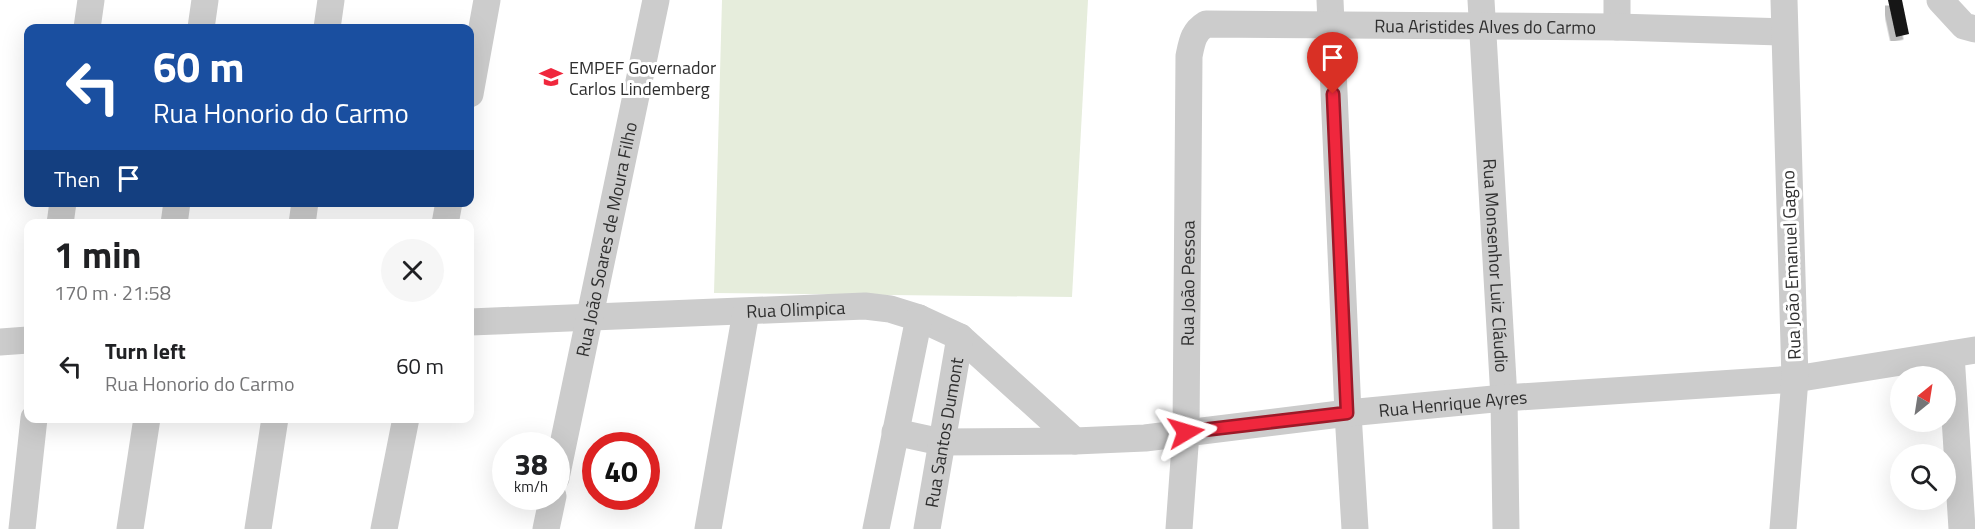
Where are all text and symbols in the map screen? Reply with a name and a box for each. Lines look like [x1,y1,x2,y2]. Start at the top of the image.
street label: Rua Aristides Alves do Carmo [1374,12,1596,40]
pin [1307,32,1358,94]
text: 60 m [153,34,245,98]
icon: arrive [1316,41,1349,74]
icon: left [54,48,132,126]
place label: EMPEF Governador Carlos Lindemberg [569,54,716,102]
school or university icon: EMPEF Governador Carlos Lindemberg [538,64,564,90]
text: Rua Honorio do Carmo [153,92,409,133]
street label: Rua João Soares de Moura Filho [568,119,644,359]
street label: Rua Monsenhor Luiz Cláudio [1477,158,1516,373]
text: Then [54,162,100,196]
icon: arrive [112,162,145,195]
street label: Rua João Emanuel Gagno [1774,170,1808,360]
street label: Rua João Pessoa [1173,220,1201,346]
text: 1 min [54,227,141,282]
button: close [381,239,444,302]
text: 170 m · 21:58 [54,277,171,308]
street label: Rua Olimpica [746,293,846,324]
text: Turn left [105,334,186,368]
text: 60 m [396,349,444,383]
icon: left [54,350,87,383]
street label: Rua Santos Dumont [917,355,970,510]
north arrow [1890,366,1956,432]
map controls [1890,366,1956,510]
text: Rua Honorio do Carmo [105,368,294,399]
street label: Rua Henrique Ayres [1377,383,1528,424]
position arrow [1154,400,1218,464]
speed limit sign: 40 [582,432,660,510]
text: 38 [514,441,548,487]
button: search [1890,444,1956,510]
text: km/h [514,475,548,498]

